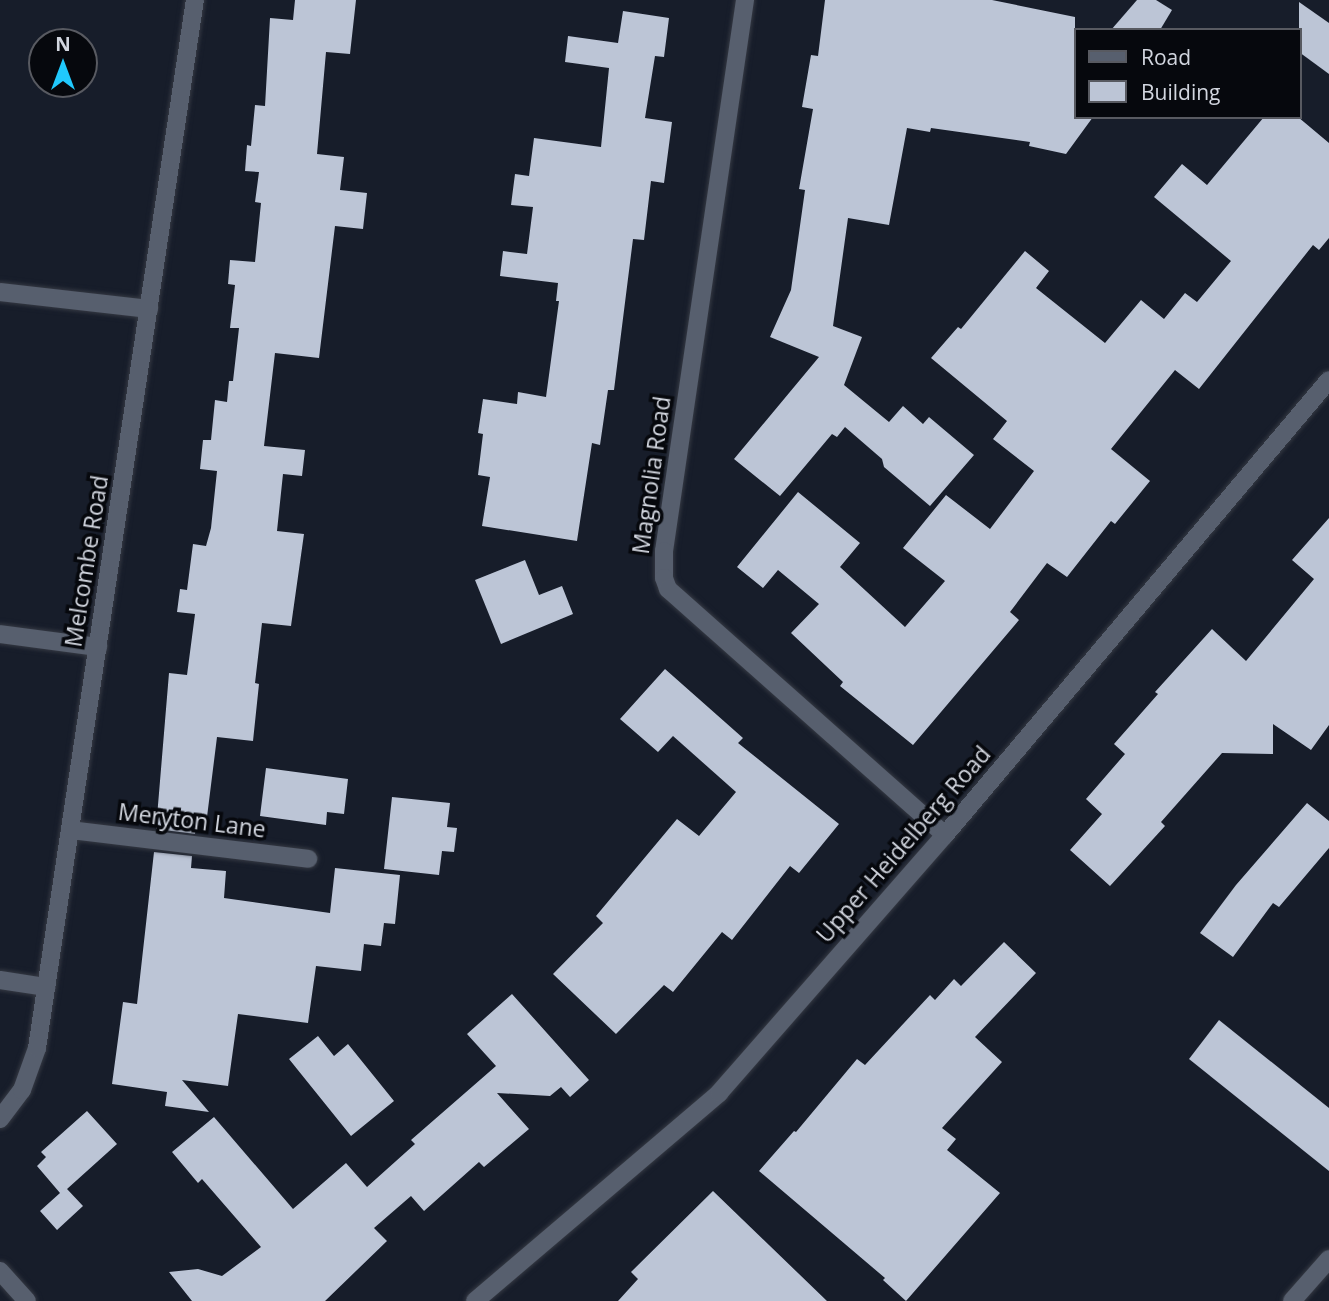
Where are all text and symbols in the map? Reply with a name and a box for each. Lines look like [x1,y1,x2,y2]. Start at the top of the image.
north arrow [28,28,98,98]
legend [1074,28,1301,119]
text: N [55,31,71,57]
text: Road [1141,43,1191,71]
text: Building [1141,78,1220,106]
street label: Magnolia Road [626,394,676,556]
street label: Melcombe Road [59,473,113,649]
street label: Upper Heidelberg Road [810,740,996,948]
street label: Meryton Lane [117,797,267,843]

